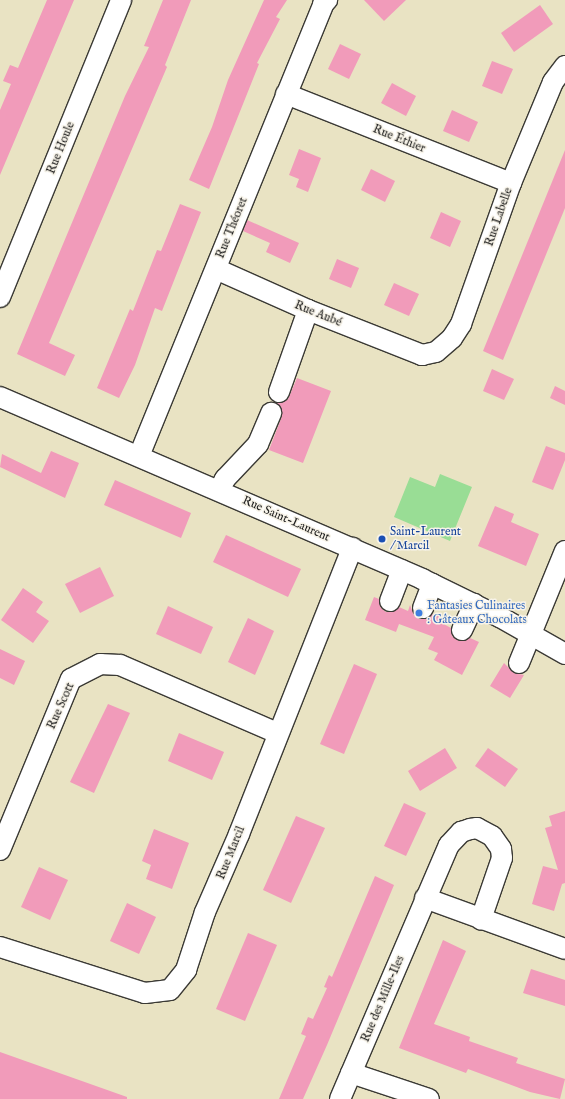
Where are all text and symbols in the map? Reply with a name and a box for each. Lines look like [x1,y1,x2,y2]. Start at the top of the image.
street label: Rue Houle [44,120,78,176]
street label: Rue Éthier [371,122,427,156]
street label: Rue Labelle [482,186,516,248]
street label: Rue Théoret [213,195,251,261]
street label: Rue Aubé [292,298,344,330]
street label: Rue Saint-Laurent [240,493,332,545]
place label: Saint-Laurent / Marcil [390,525,461,553]
marker: Saint-Laurent / Marcil [377,534,387,544]
place label: Fantasies Culinaires : Gâteaux Chocolats [427,599,527,627]
marker: Fantasies Culinaires : Gâteaux Chocolats [414,608,424,618]
street label: Rue Scott [44,680,78,732]
street label: Rue Marcil [214,824,248,882]
street label: Rue des Mille-Iles [358,954,408,1044]

